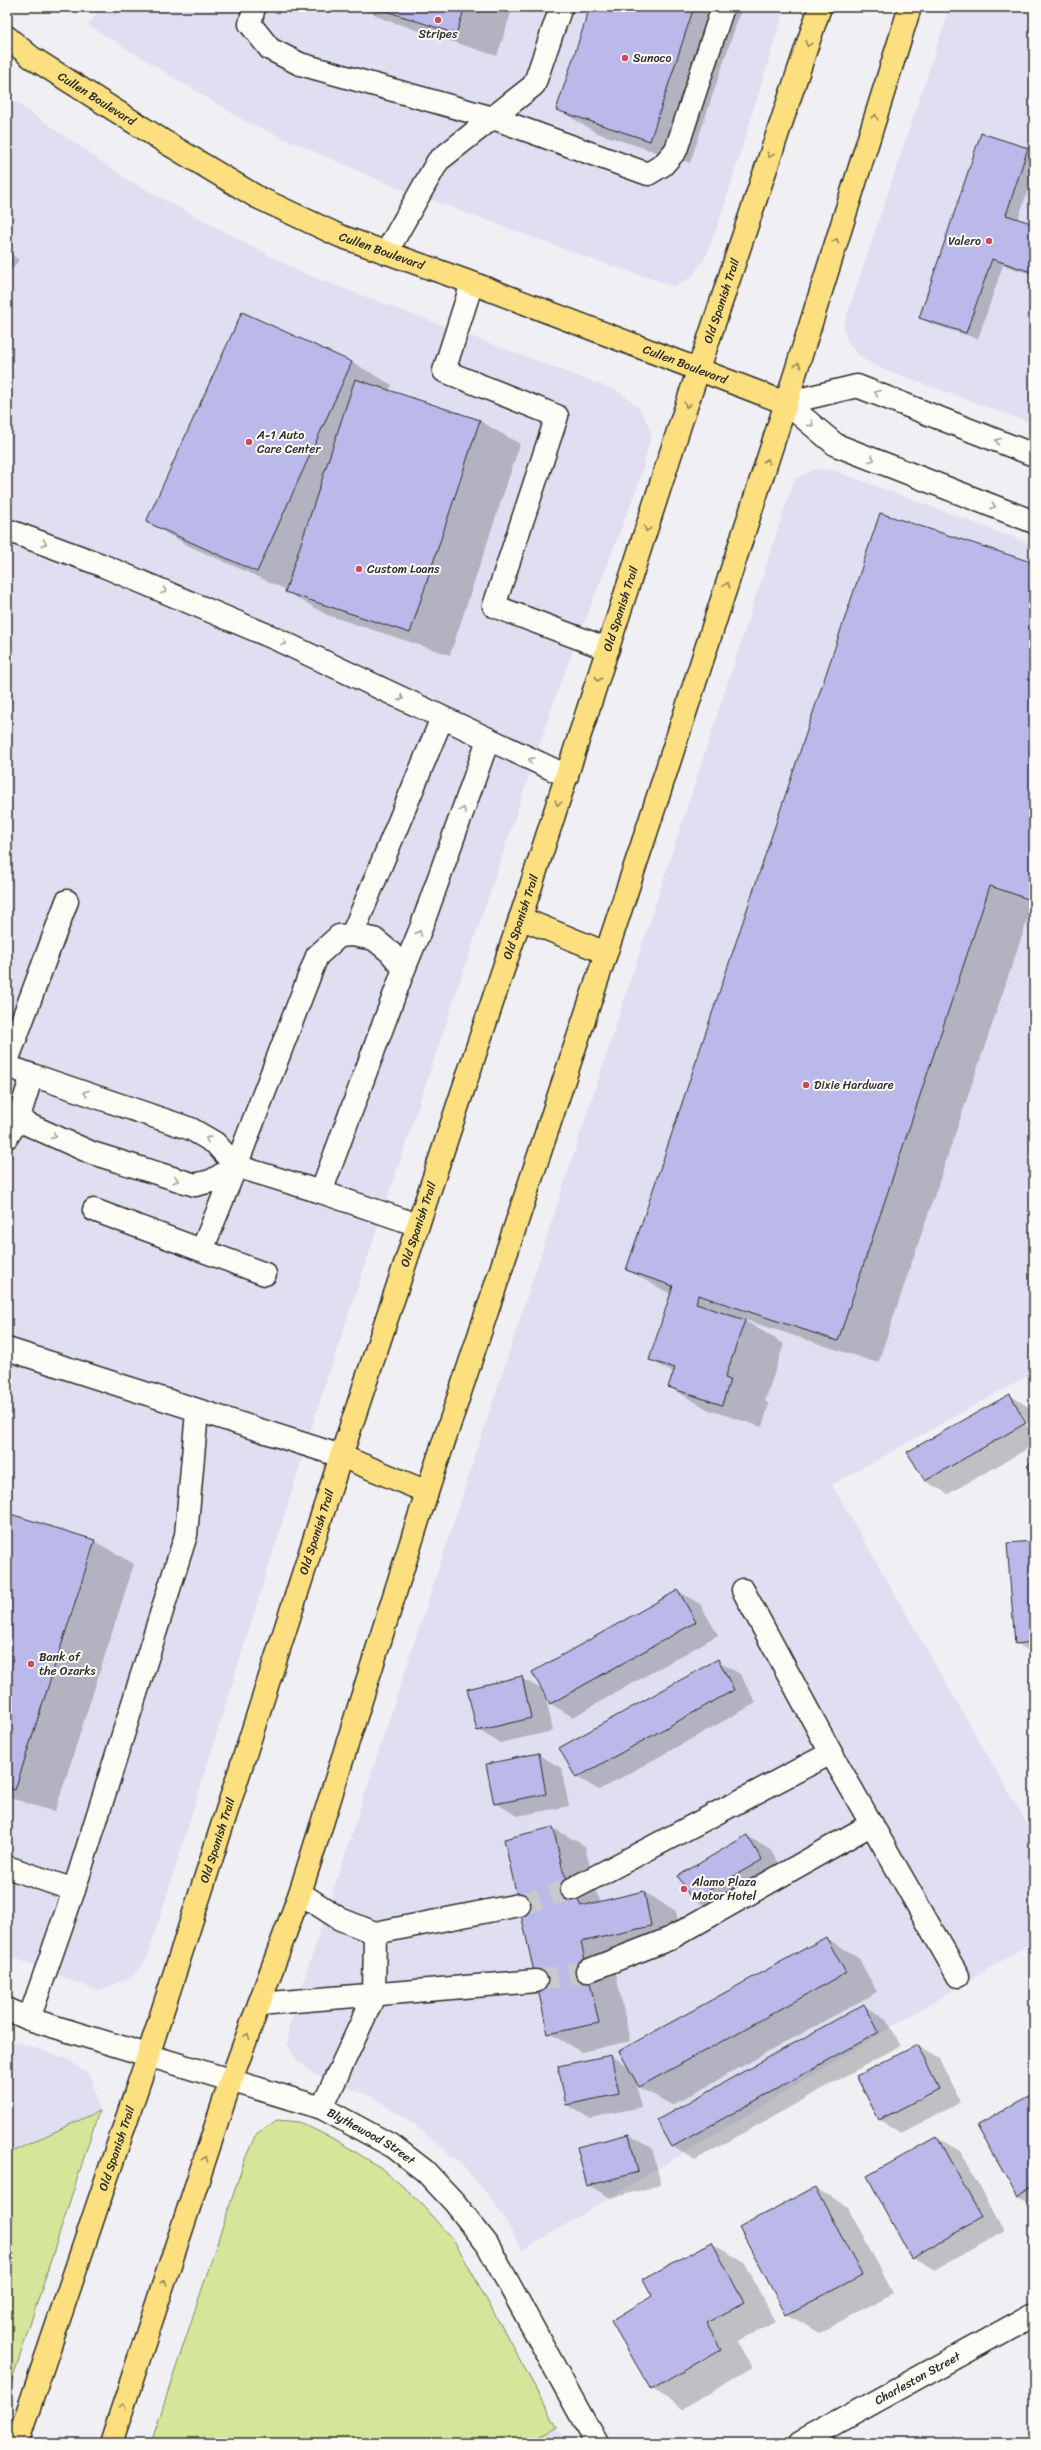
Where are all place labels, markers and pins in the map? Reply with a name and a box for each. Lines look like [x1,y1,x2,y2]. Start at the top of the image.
marker: Stripes [433,15,443,25]
place label: Stripes [418,23,458,45]
place label: Sunoco [633,47,672,69]
marker: Sunoco [620,53,630,63]
place label: Valero [948,230,981,252]
marker: Valero [984,236,994,246]
place label: A-1 Auto Care Center [256,424,321,460]
marker: A-1 Auto Care Center [244,437,254,447]
place label: Custom Loans [367,558,440,580]
marker: Custom Loans [354,564,364,574]
place label: Dixie Hardware [814,1074,894,1096]
marker: Dixie Hardware [801,1080,811,1090]
place label: Bank of the Ozarks [39,1646,96,1682]
marker: Bank of the Ozarks [26,1659,36,1669]
place label: Alamo Plaza Motor Hotel [691,1871,757,1907]
marker: Alamo Plaza Motor Hotel [679,1884,689,1894]

